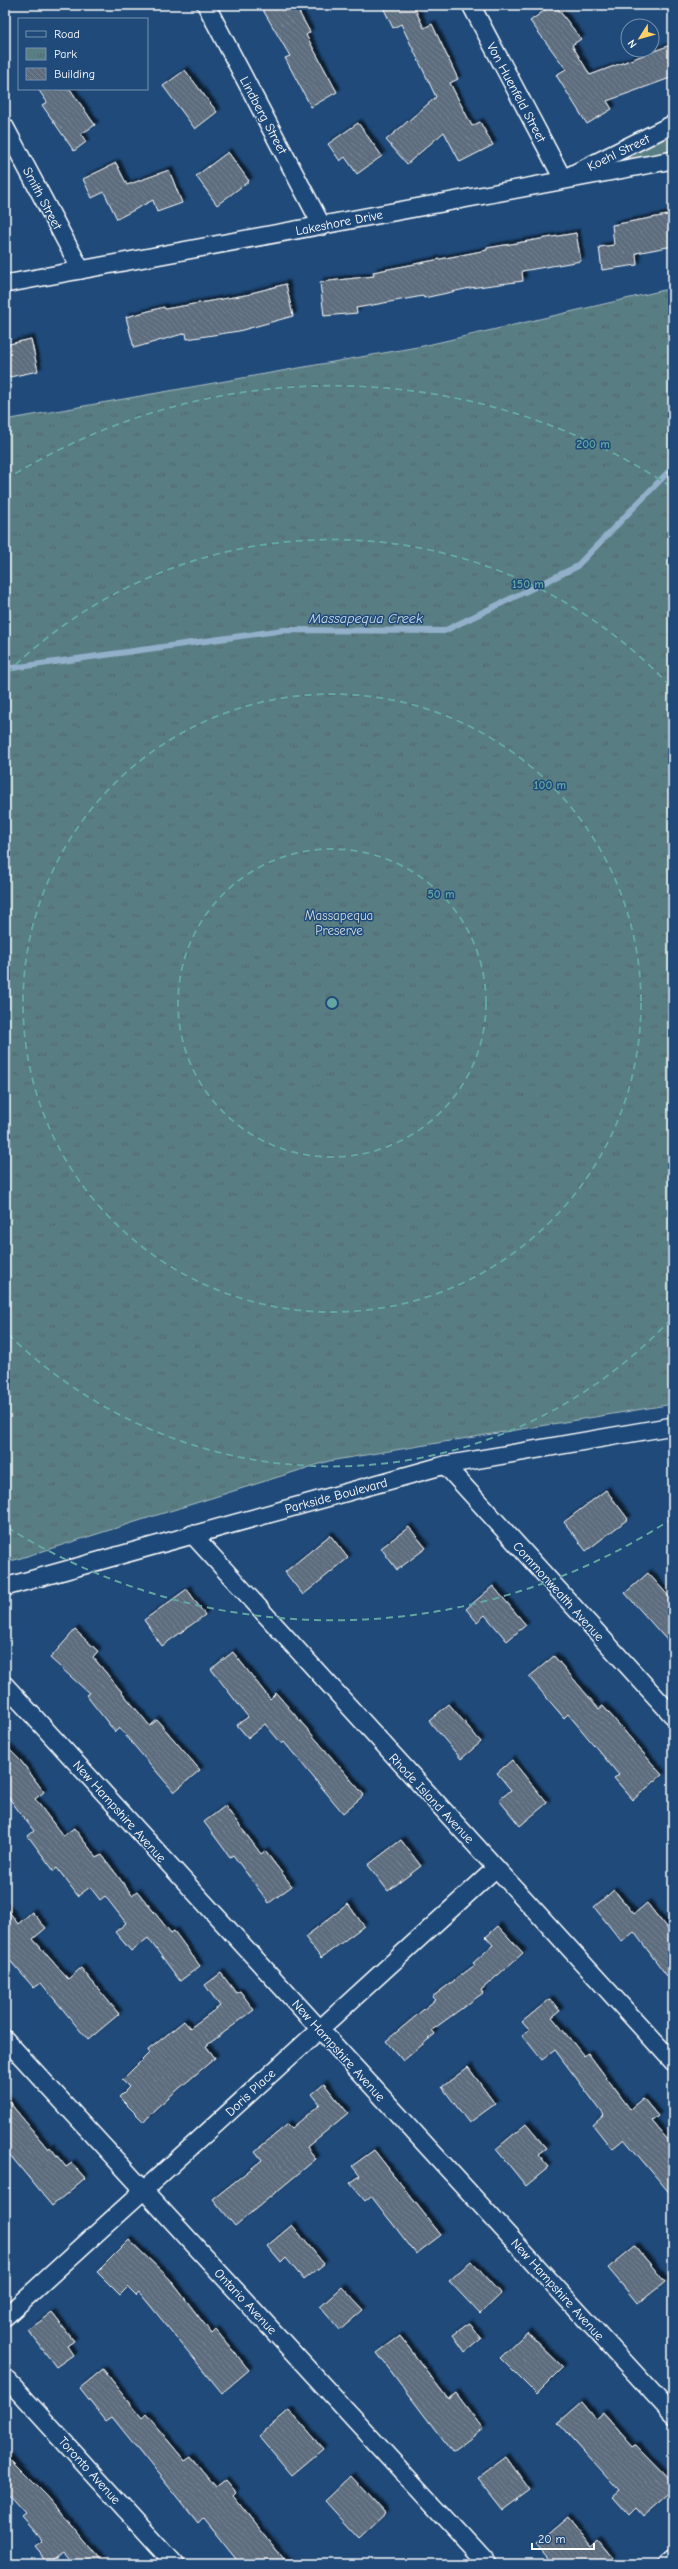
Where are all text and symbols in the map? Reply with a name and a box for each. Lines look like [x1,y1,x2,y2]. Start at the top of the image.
legend [18,18,148,90]
north arrow [620,18,660,58]
text: Road [54,27,80,41]
text: N [625,37,640,50]
street label: Von Huenfeld Street [484,40,550,146]
text: Park [54,47,77,61]
text: Building [54,67,95,81]
street label: Lindberg Street [237,74,291,158]
street label: Koehl Street [585,130,653,174]
street label: Smith Street [20,164,66,233]
street label: Lakeshore Drive [294,207,384,238]
text: 200 m [576,437,610,451]
text: 150 m [512,577,544,591]
water label: Massapequa Creek [308,610,423,627]
text: 100 m [534,778,566,792]
text: 50 m [427,887,455,901]
park label: Massapequa Preserve [305,908,373,938]
centre of rings [325,996,339,1010]
street label: Parkside Boulevard [283,1475,389,1516]
street label: Commonwealth Avenue [510,1539,608,1645]
street label: Rhode Island Avenue [386,1750,477,1847]
street label: New Hampshire Avenue [70,1757,170,1866]
street label: New Hampshire Avenue [289,1996,389,2105]
street label: Doris Place [222,2065,279,2119]
street label: New Hampshire Avenue [508,2235,608,2344]
street label: Ontario Avenue [211,2265,280,2338]
street label: Toronto Avenue [55,2434,124,2508]
scale bar [532,2525,594,2551]
text: 20 m [538,2532,566,2546]

